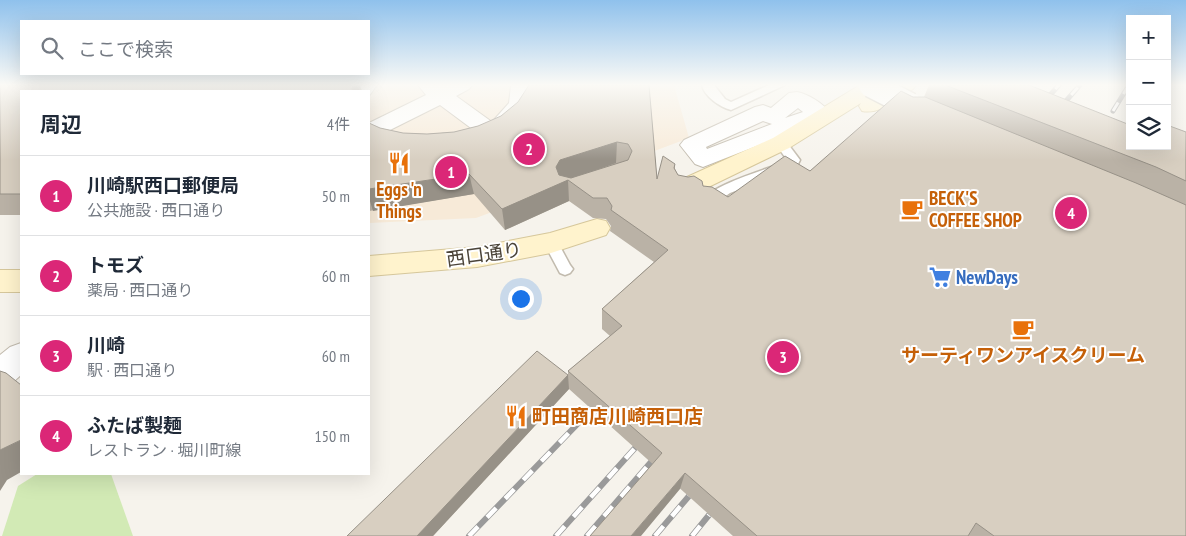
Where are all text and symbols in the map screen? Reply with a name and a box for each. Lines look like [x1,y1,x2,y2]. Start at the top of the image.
map controls [1126,15,1171,150]
button: + [1126,15,1171,60]
search box [20,20,370,75]
icon: search [38,34,66,62]
text: ここで検索 [78,37,173,61]
button: − [1126,60,1171,105]
button: layers [1126,105,1171,150]
text: 周辺 [40,111,82,138]
text: 4件 [327,114,350,134]
pin: 2 [513,130,545,168]
restaurant icon: Eggs 'n Things [386,150,412,176]
pin: 1 [435,153,467,191]
text: 川崎駅西口郵便局 [87,173,239,197]
place label: Eggs 'n Things [376,177,422,223]
text: 1 [52,186,60,206]
text: 50 m [322,186,350,206]
place label: BECK'S COFFEE SHOP [929,186,1022,232]
pin: 4 [1055,194,1087,232]
cafe icon: BECK'S COFFEE SHOP [899,196,925,222]
text: 公共施設 · 西口通り [87,200,225,220]
street label: 西口通り [445,237,523,271]
text: トモズ [87,253,144,277]
supermarket icon: NewDays [927,264,953,290]
place label: NewDays [956,265,1018,289]
text: 2 [52,266,60,286]
text: 60 m [322,266,350,286]
text: 薬局 · 西口通り [87,280,193,300]
your location [508,286,534,312]
cafe icon: サーティワンアイスクリーム [1010,316,1036,342]
text: 川崎 [87,333,125,357]
pin: 3 [767,338,799,376]
place label: サーティワンアイスクリーム [901,343,1145,367]
text: 3 [52,346,60,366]
text: 60 m [322,346,350,366]
text: 駅 · 西口通り [87,360,177,380]
restaurant icon: 町田商店川崎西口店 [503,403,529,429]
place label: 町田商店川崎西口店 [532,404,703,428]
text: ふたば製麺 [87,413,182,437]
text: 4 [52,426,60,446]
text: 150 m [315,426,350,446]
text: レストラン · 堀川町線 [87,440,241,460]

